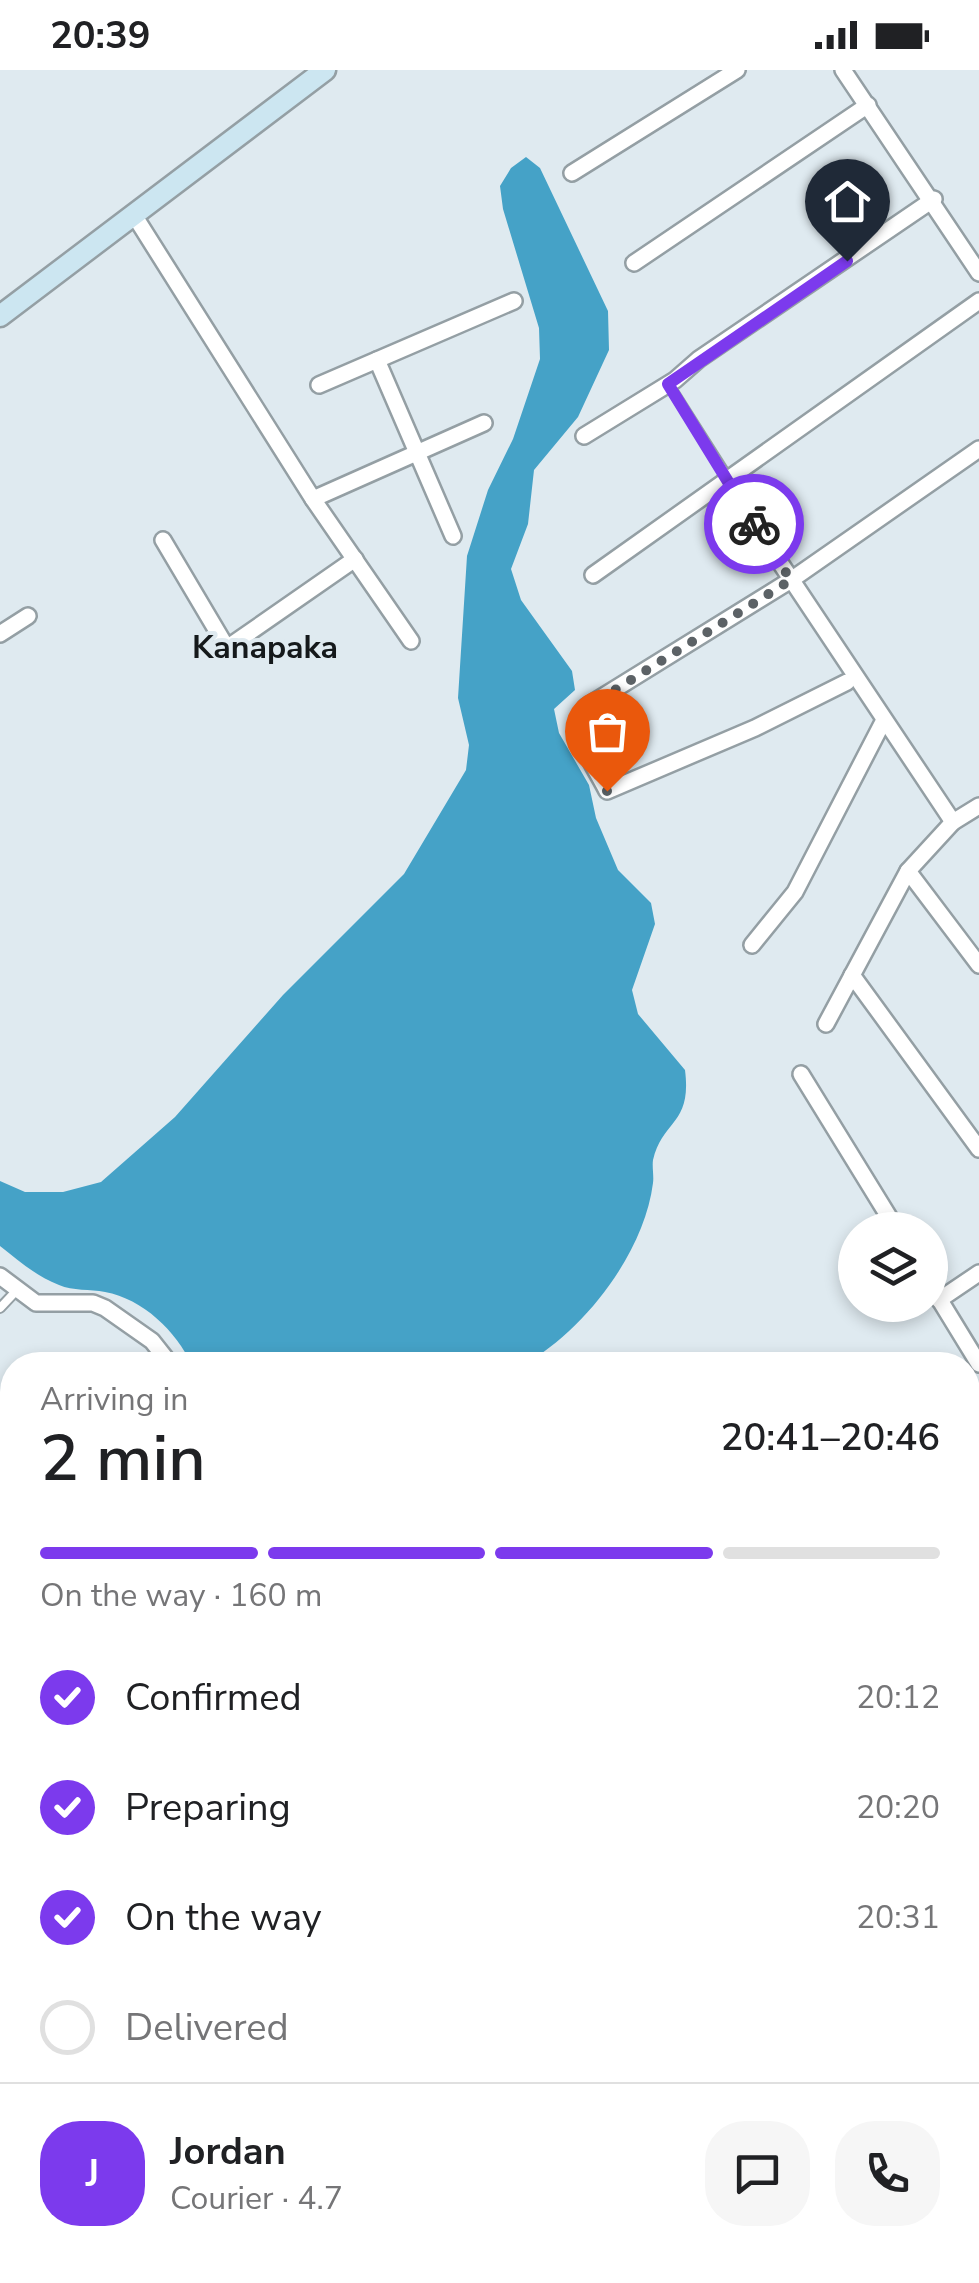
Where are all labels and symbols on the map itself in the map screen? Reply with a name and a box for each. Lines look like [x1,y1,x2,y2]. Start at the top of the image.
pin [805,159,890,262]
courier [704,474,804,574]
district label: Kanapaka [192,626,338,669]
pin [565,689,650,792]

